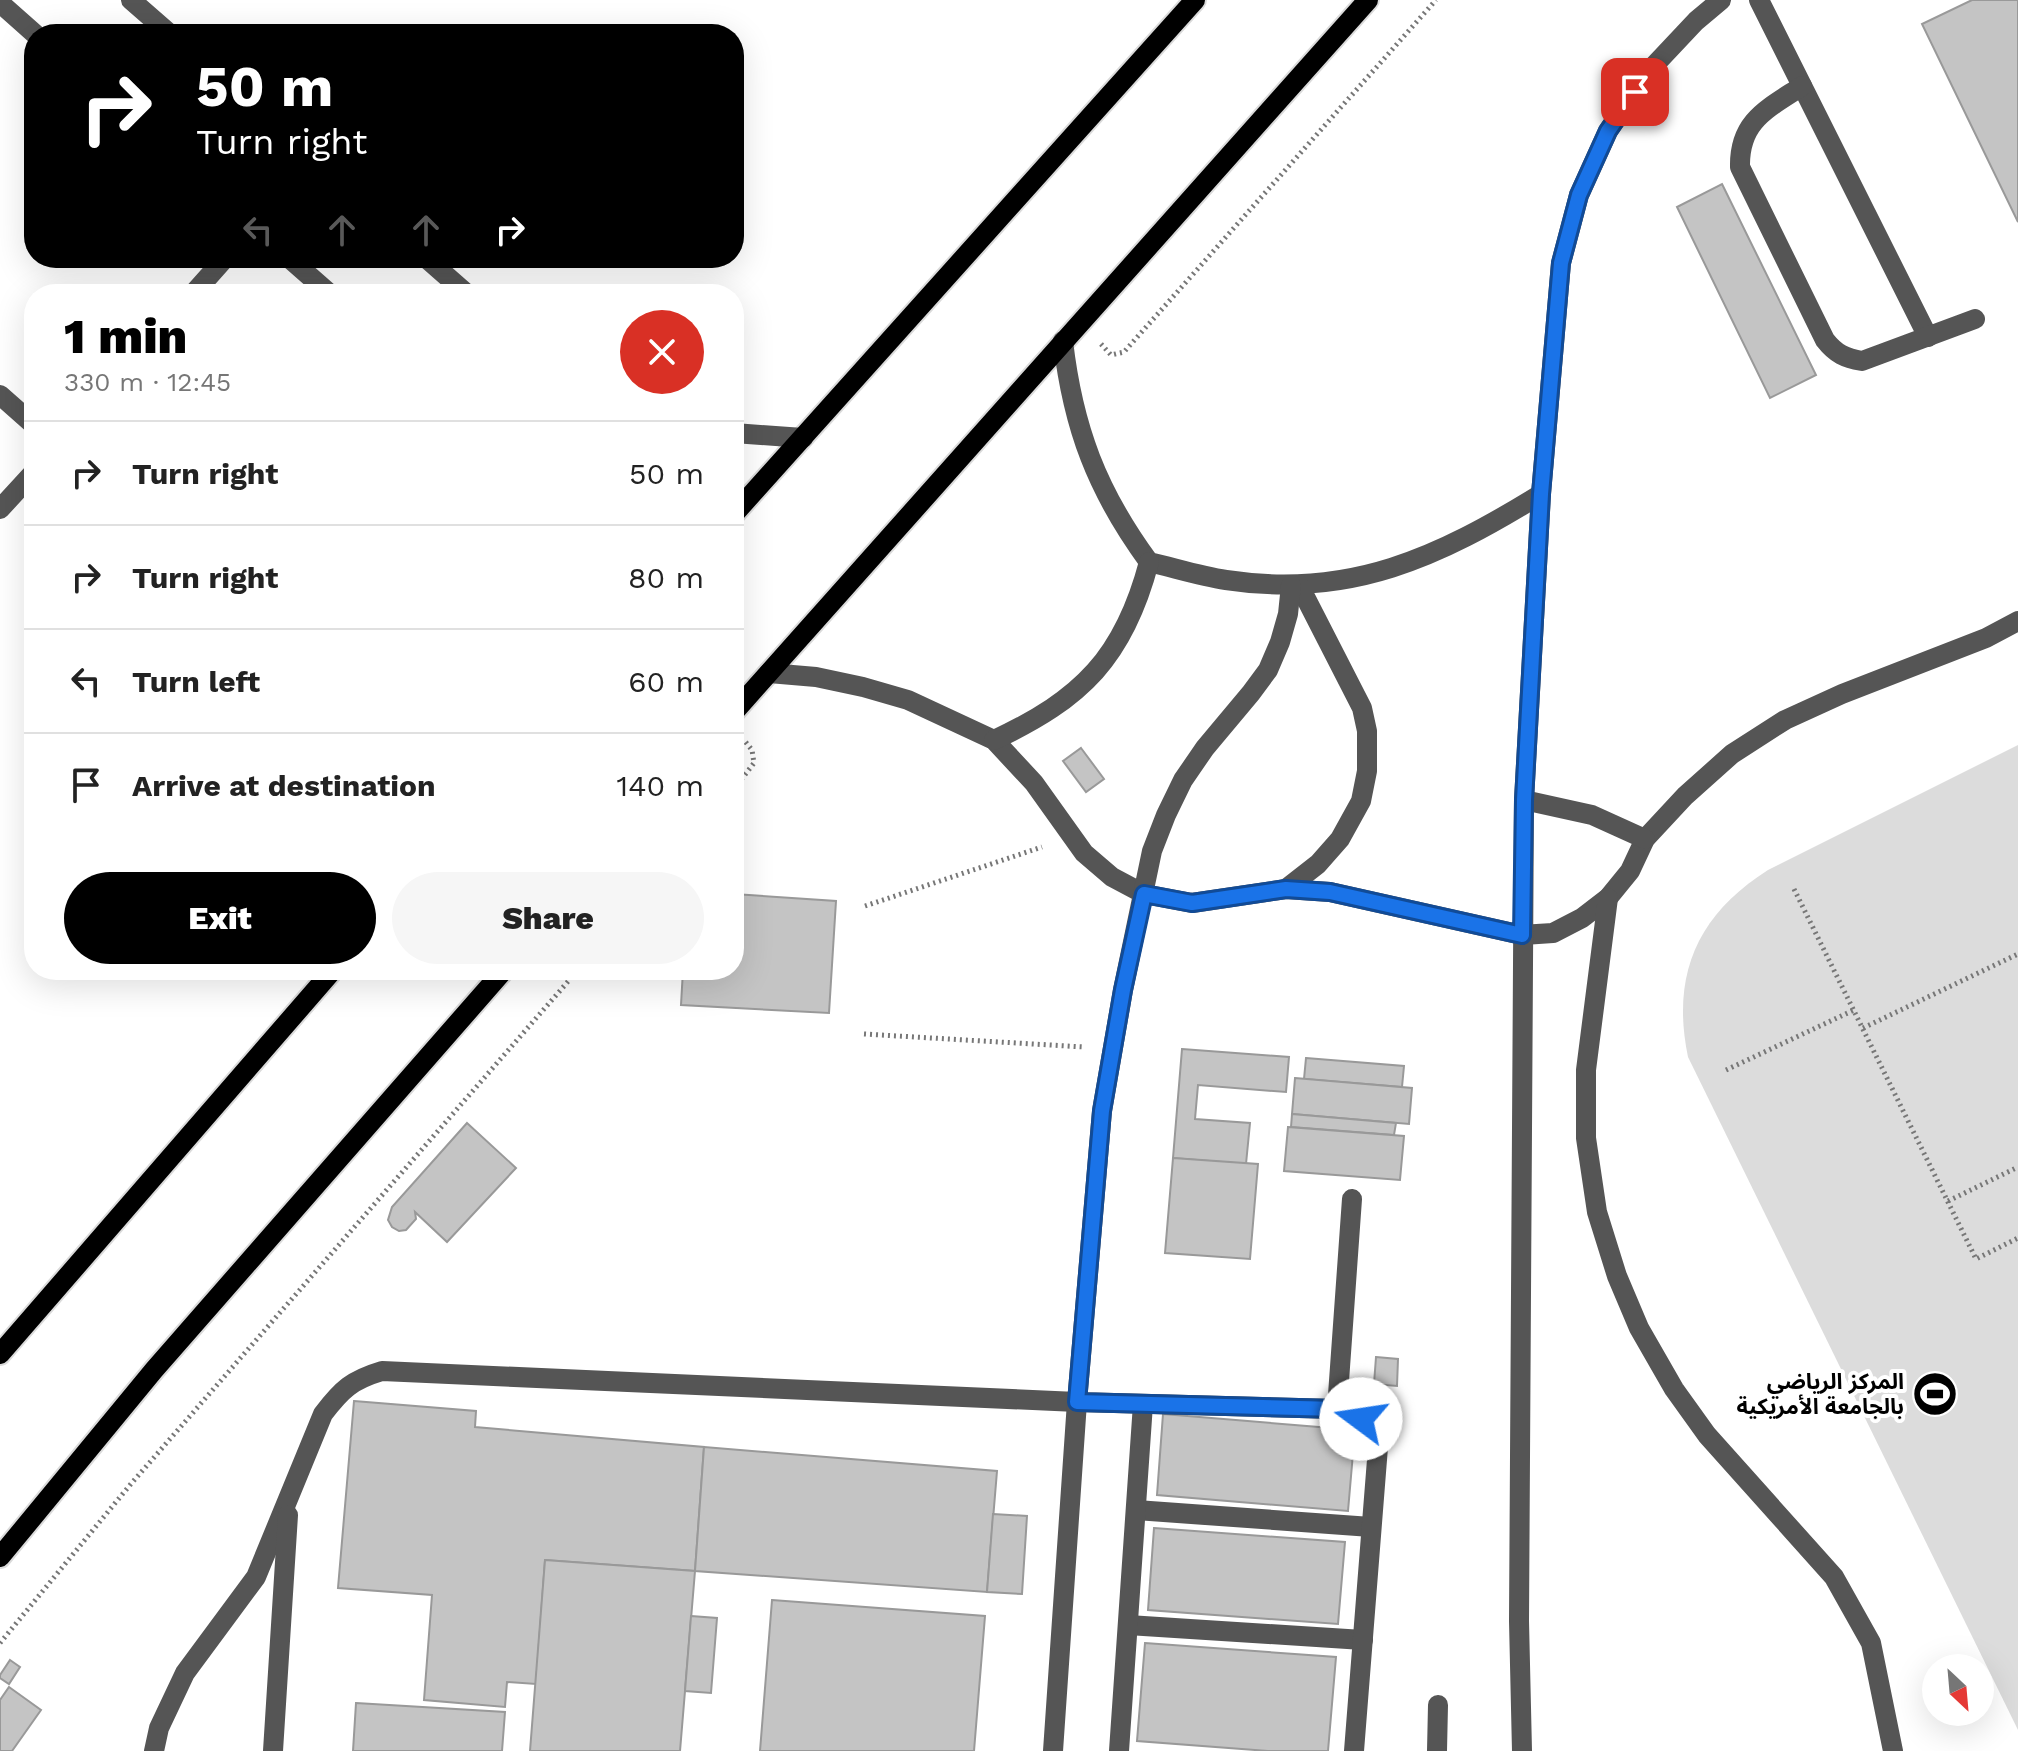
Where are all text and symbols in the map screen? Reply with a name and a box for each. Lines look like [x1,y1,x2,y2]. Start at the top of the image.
text: 50 m [196,54,333,120]
icon: right [64,56,168,160]
pin [1601,58,1669,126]
icon: arrive [1613,70,1657,114]
text: Turn right [196,121,367,163]
icon: left [236,208,280,252]
icon: ahead [320,208,364,252]
icon: ahead [404,208,448,252]
icon: right [488,208,532,252]
text: 1 min [64,308,187,365]
button: close [620,310,704,394]
text: 330 m · 12:45 [64,367,231,397]
icon: right [64,451,108,495]
text: Turn right [132,456,278,491]
text: 50 m [629,456,704,491]
icon: right [64,555,108,599]
text: Turn right [132,560,278,595]
text: 80 m [628,560,704,595]
icon: left [64,659,108,703]
text: Turn left [132,664,260,699]
text: 60 m [628,664,704,699]
icon: arrive [64,763,108,807]
text: Arrive at destination [132,768,436,803]
text: 140 m [616,768,704,803]
button: Exit [64,872,376,964]
button: Share [392,872,704,964]
place label: المركز الرياضي بالجامعة الأمريكية [1736,1369,1904,1419]
sports icon: المركز الرياضي بالجامعة الأمريكية [1911,1370,1959,1418]
position arrow [1319,1377,1403,1461]
north arrow [1922,1654,1994,1726]
map controls [1922,1654,1994,1726]

